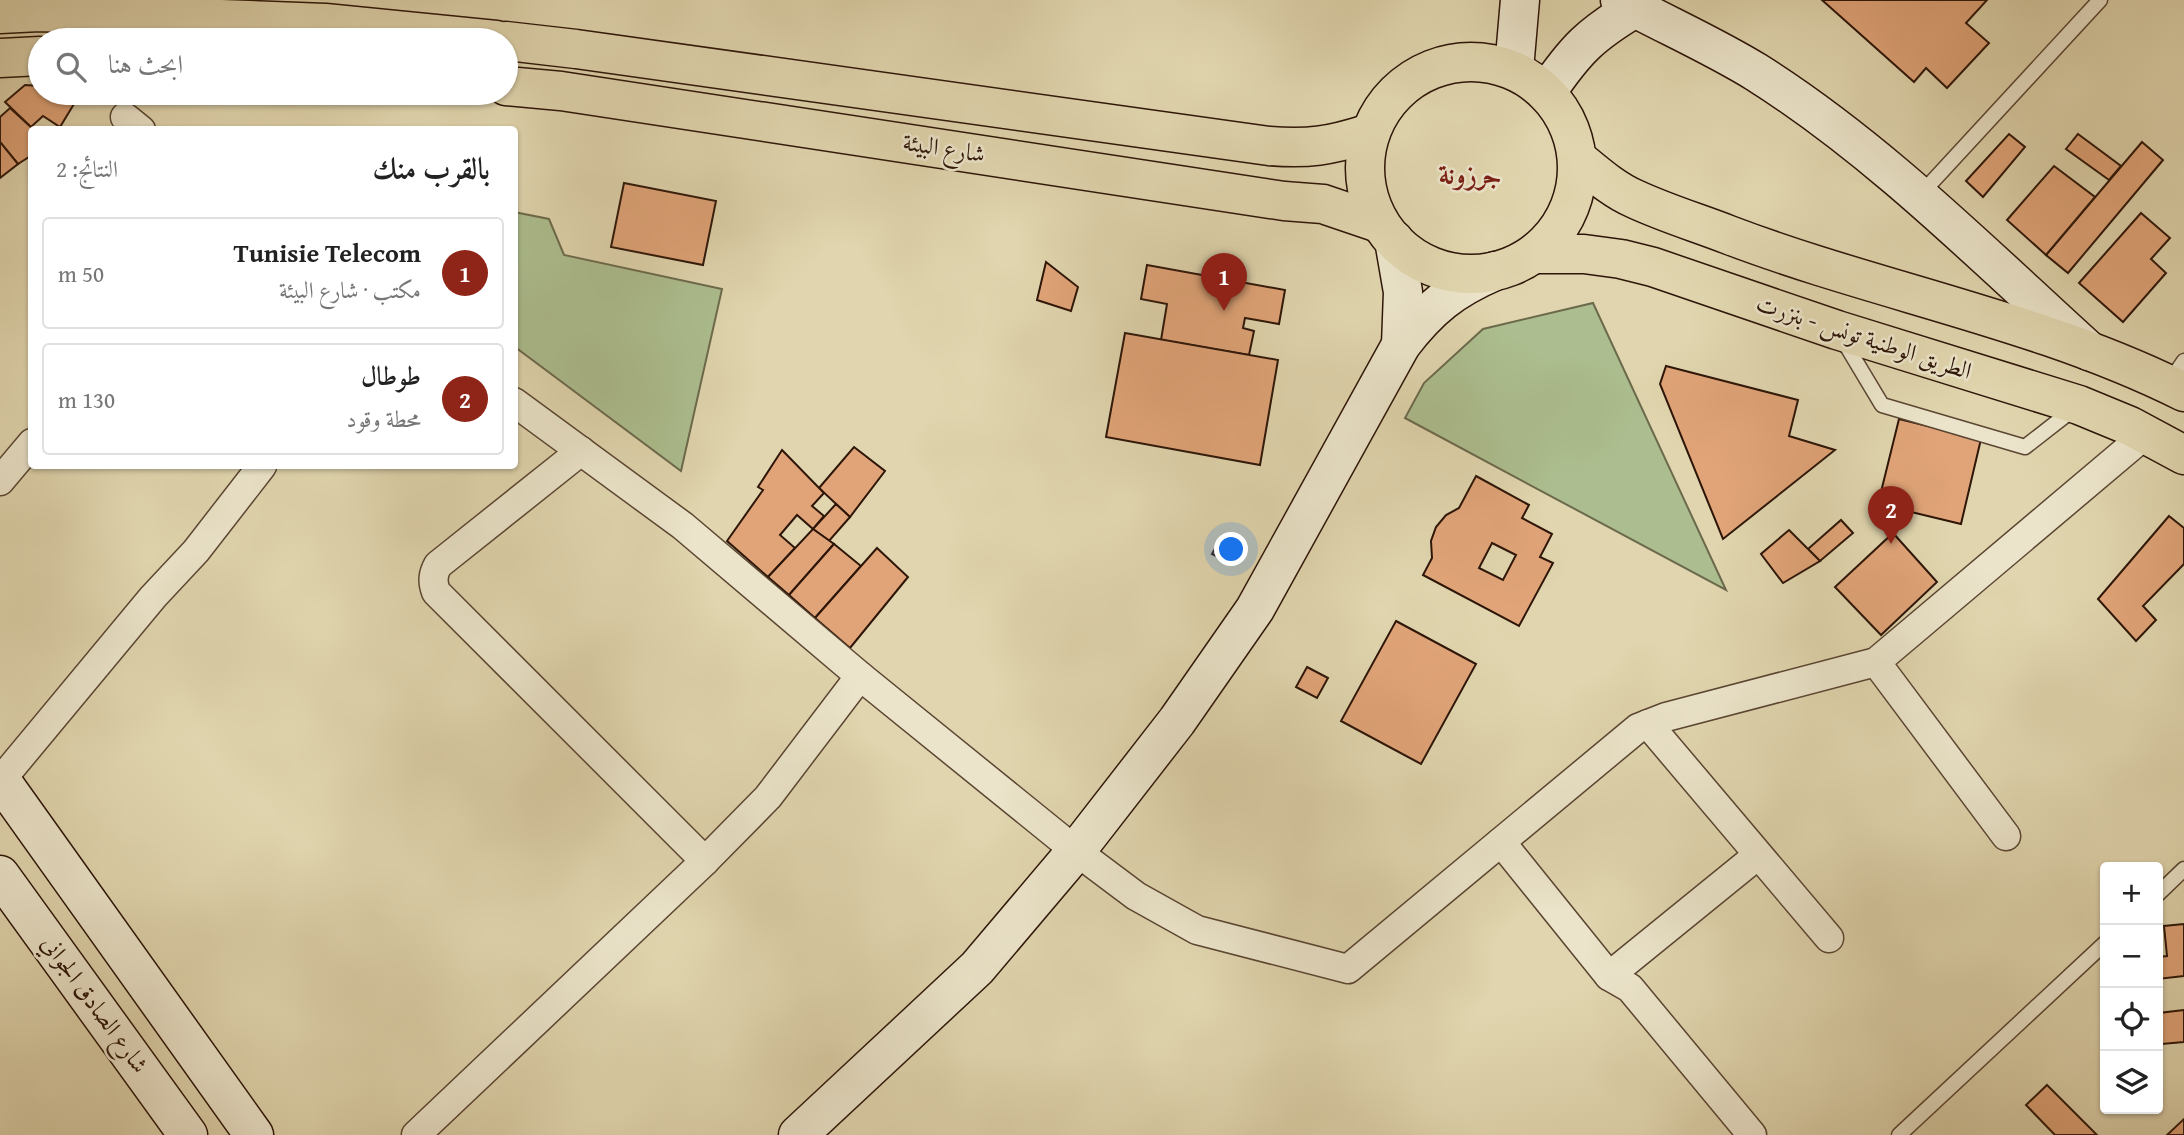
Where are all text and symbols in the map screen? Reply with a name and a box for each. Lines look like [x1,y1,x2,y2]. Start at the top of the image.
search box [28,28,518,105]
text: ابحث هنا [108,44,183,83]
icon: search [52,48,90,86]
street label: شارع البيئة [900,124,988,174]
text: بالقرب منك [373,146,490,190]
text: النتائج: 2 [56,152,118,185]
district label: جرزونة [1439,153,1501,194]
text: Tunisie Telecom [234,233,421,272]
pin: 1 [1201,253,1247,311]
text: 50 m [58,257,104,290]
text: 1 [459,257,471,290]
text: مكتب · شارع البيئة [279,273,421,306]
street label: الطريق الوطنية تونس - بنزرت [1752,285,1977,388]
text: طوطال [361,356,421,395]
text: 130 m [58,383,115,416]
text: 2 [459,383,471,416]
text: محطة وقود [346,402,421,435]
pin: 2 [1868,486,1914,544]
your location [1214,532,1248,566]
map controls [2100,862,2163,1114]
button: + [2100,862,2163,925]
button: − [2100,925,2163,988]
street label: شارع الصادق الجواني [31,927,158,1082]
button: locate [2100,988,2163,1051]
button: layers [2100,1051,2163,1114]

